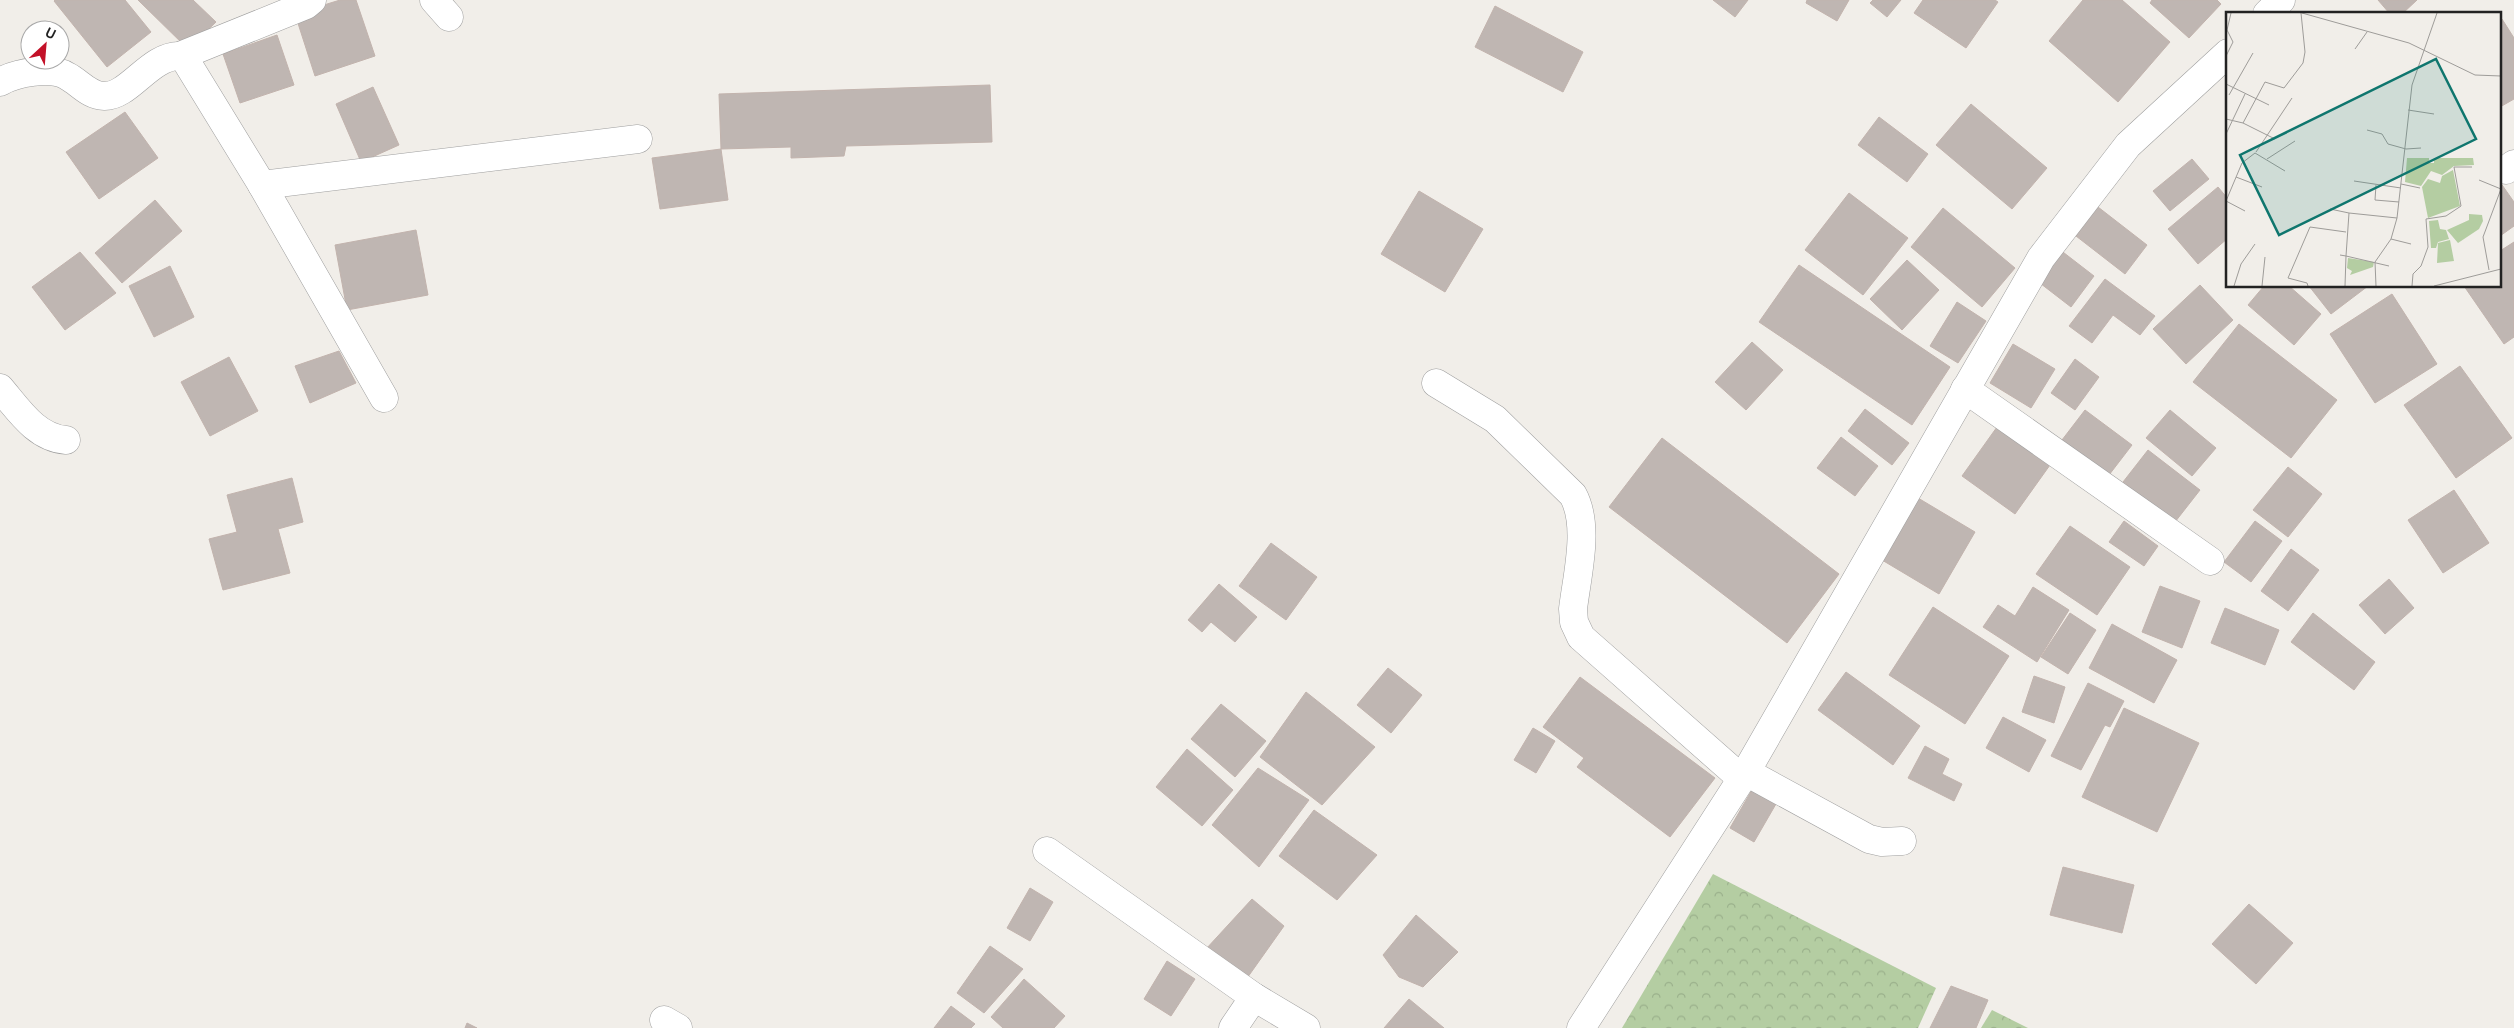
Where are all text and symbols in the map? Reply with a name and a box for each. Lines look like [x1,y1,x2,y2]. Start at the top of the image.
inset map [2226,12,2502,288]
north arrow [20,20,70,70]
text: U [42,25,58,44]

